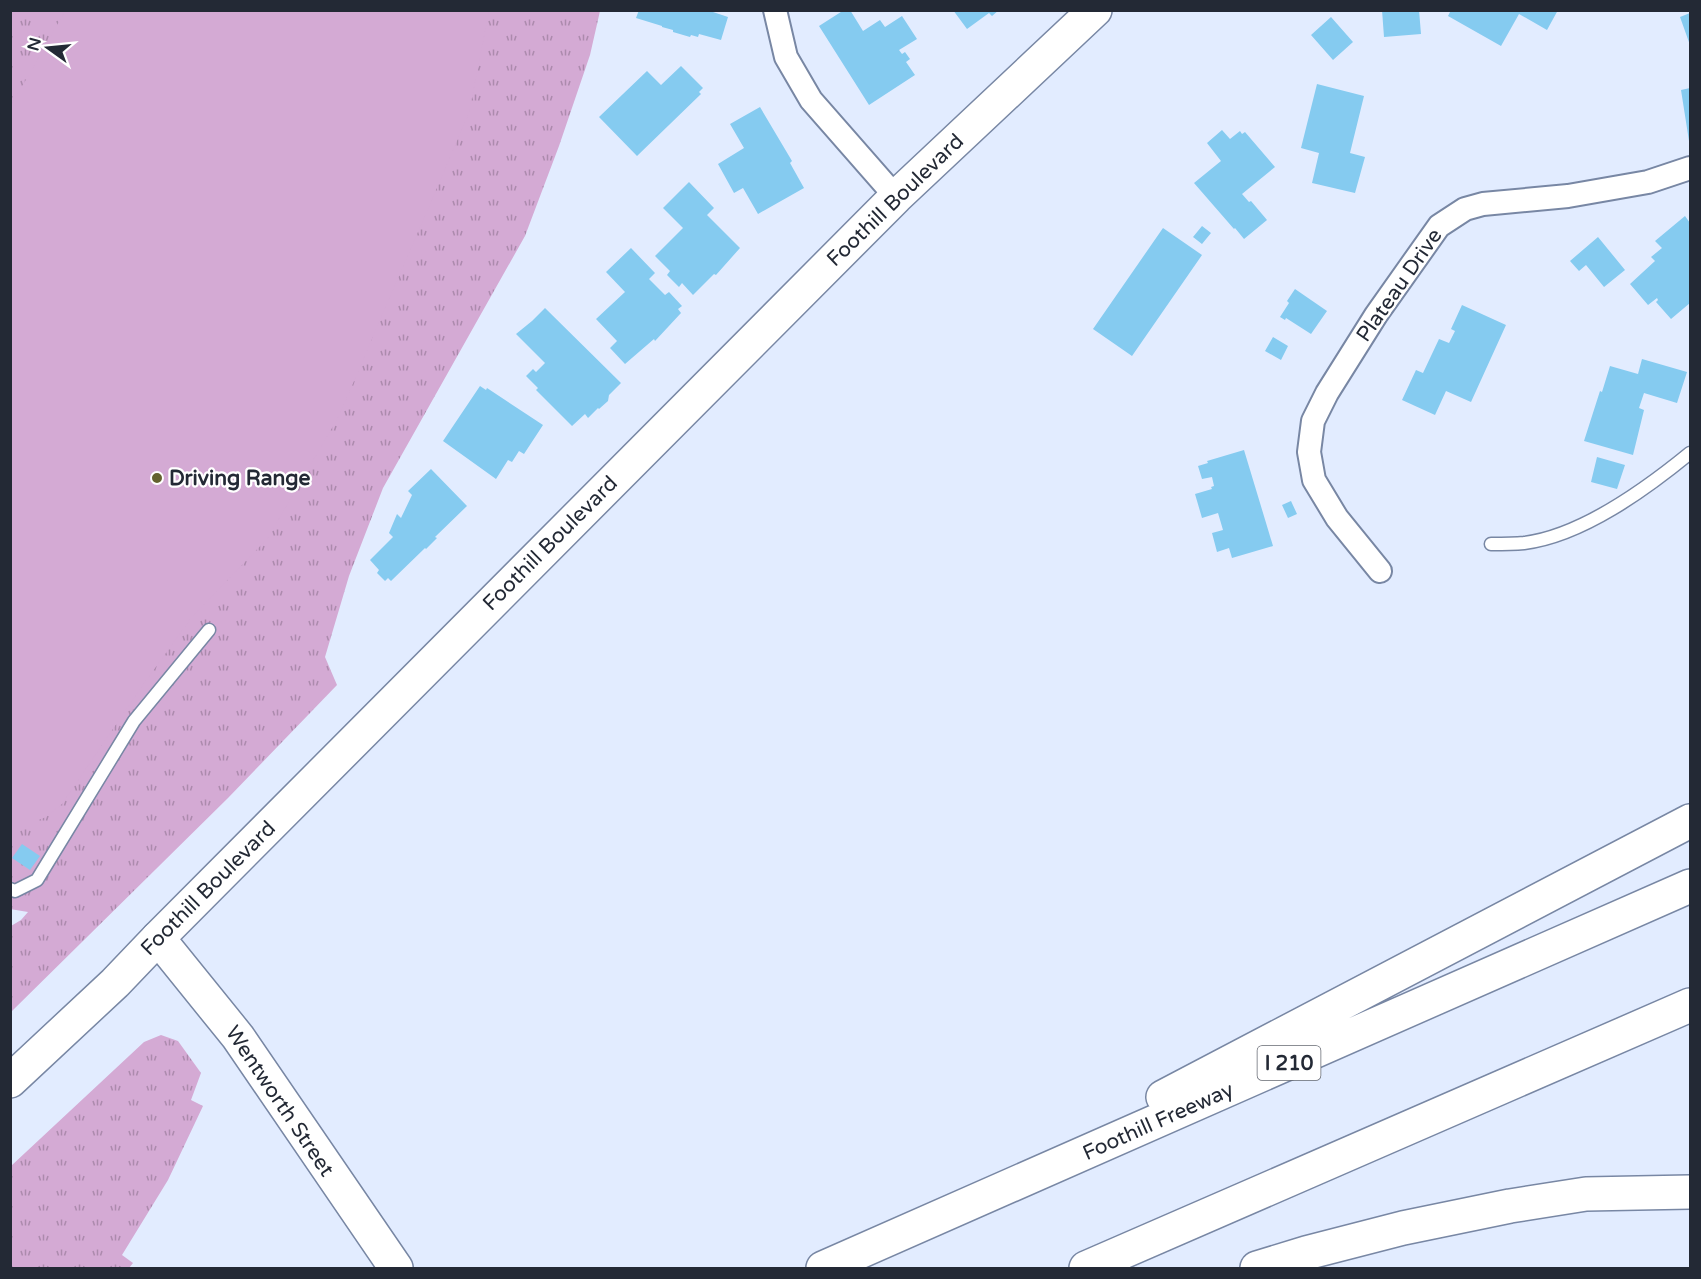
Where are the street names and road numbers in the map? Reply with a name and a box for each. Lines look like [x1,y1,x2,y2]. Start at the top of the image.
street label: Foothill Boulevard [822,129,969,272]
street label: Plateau Drive [1351,224,1448,347]
street label: Foothill Boulevard [478,471,623,616]
street label: Foothill Boulevard [136,816,281,961]
street label: Wentworth Street [220,1021,339,1181]
road number: I 210 [1258,1046,1320,1080]
street label: Foothill Freeway [1079,1077,1237,1166]

